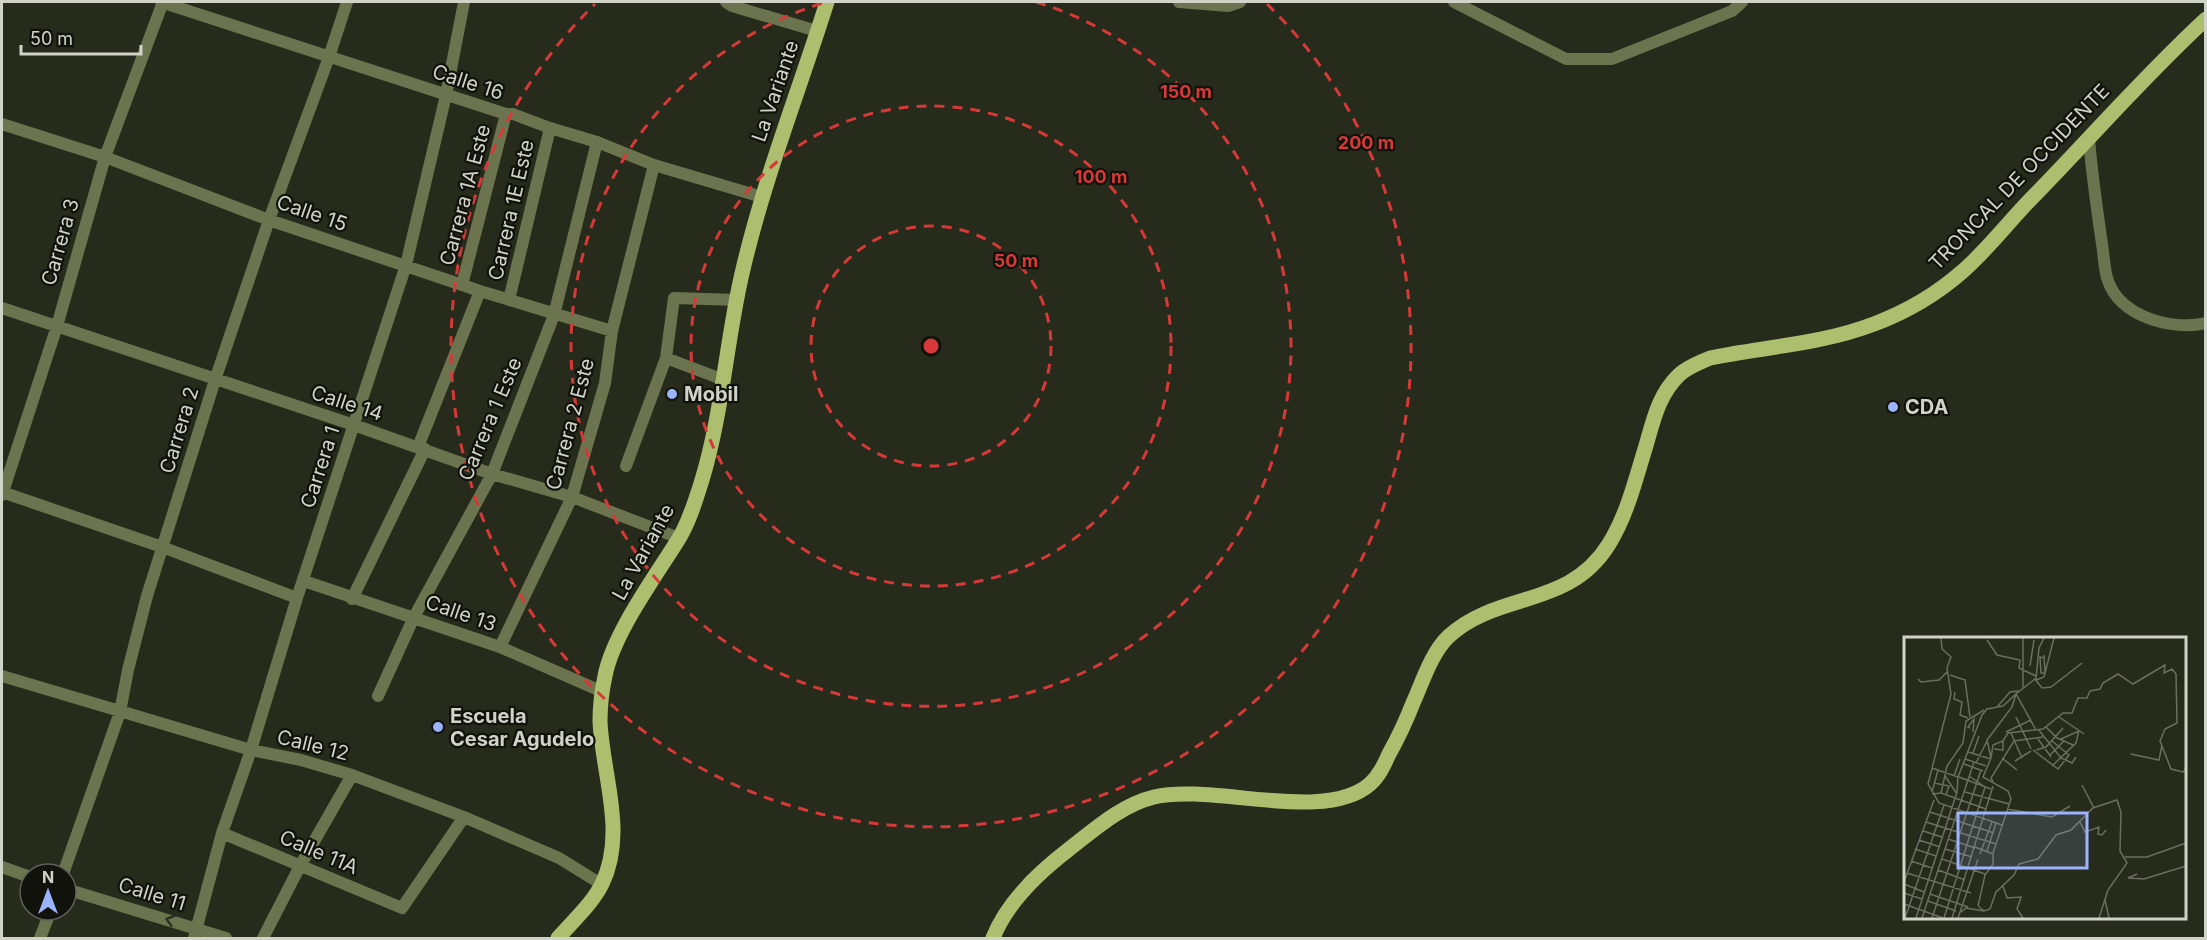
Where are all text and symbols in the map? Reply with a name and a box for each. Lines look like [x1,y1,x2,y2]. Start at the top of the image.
scale bar [21,18,141,56]
text: 50 m [30,28,73,49]
street label: La Variante [746,37,804,145]
street label: Calle 16 [429,59,507,105]
street label: TRONCAL DE OCCIDENTE [1924,79,2114,275]
text: 150 m [1160,81,1212,102]
street label: Carrera 1A Este [435,122,495,268]
text: 200 m [1338,132,1394,153]
street label: Carrera 1E Este [483,137,539,283]
text: 100 m [1075,166,1127,187]
street label: Calle 15 [274,190,350,236]
street label: Carrera 3 [36,196,84,288]
text: 50 m [994,250,1038,271]
centre of rings [921,336,941,356]
street label: Carrera 1 Este [453,354,527,484]
street label: Carrera 2 Este [541,356,599,492]
street label: Calle 14 [308,380,386,426]
place label: Mobil [684,382,738,406]
street label: Carrera 2 [154,384,204,476]
marker: Mobil [665,387,679,401]
place label: CDA [1905,395,1948,419]
marker: CDA [1886,400,1900,414]
street label: Carrera 1 [295,423,345,511]
street label: La Variante [607,500,679,604]
street label: Calle 13 [422,590,500,636]
inset map [1904,637,2186,919]
place label: Escuela Cesar Agudelo [450,704,594,751]
marker: Escuela Cesar Agudelo [431,720,445,734]
street label: Calle 12 [275,725,351,765]
street label: Calle 11A [276,825,362,879]
north arrow [18,862,78,922]
text: N [42,867,54,887]
street label: Calle 11 [115,872,189,916]
one-way arrow [165,915,176,927]

